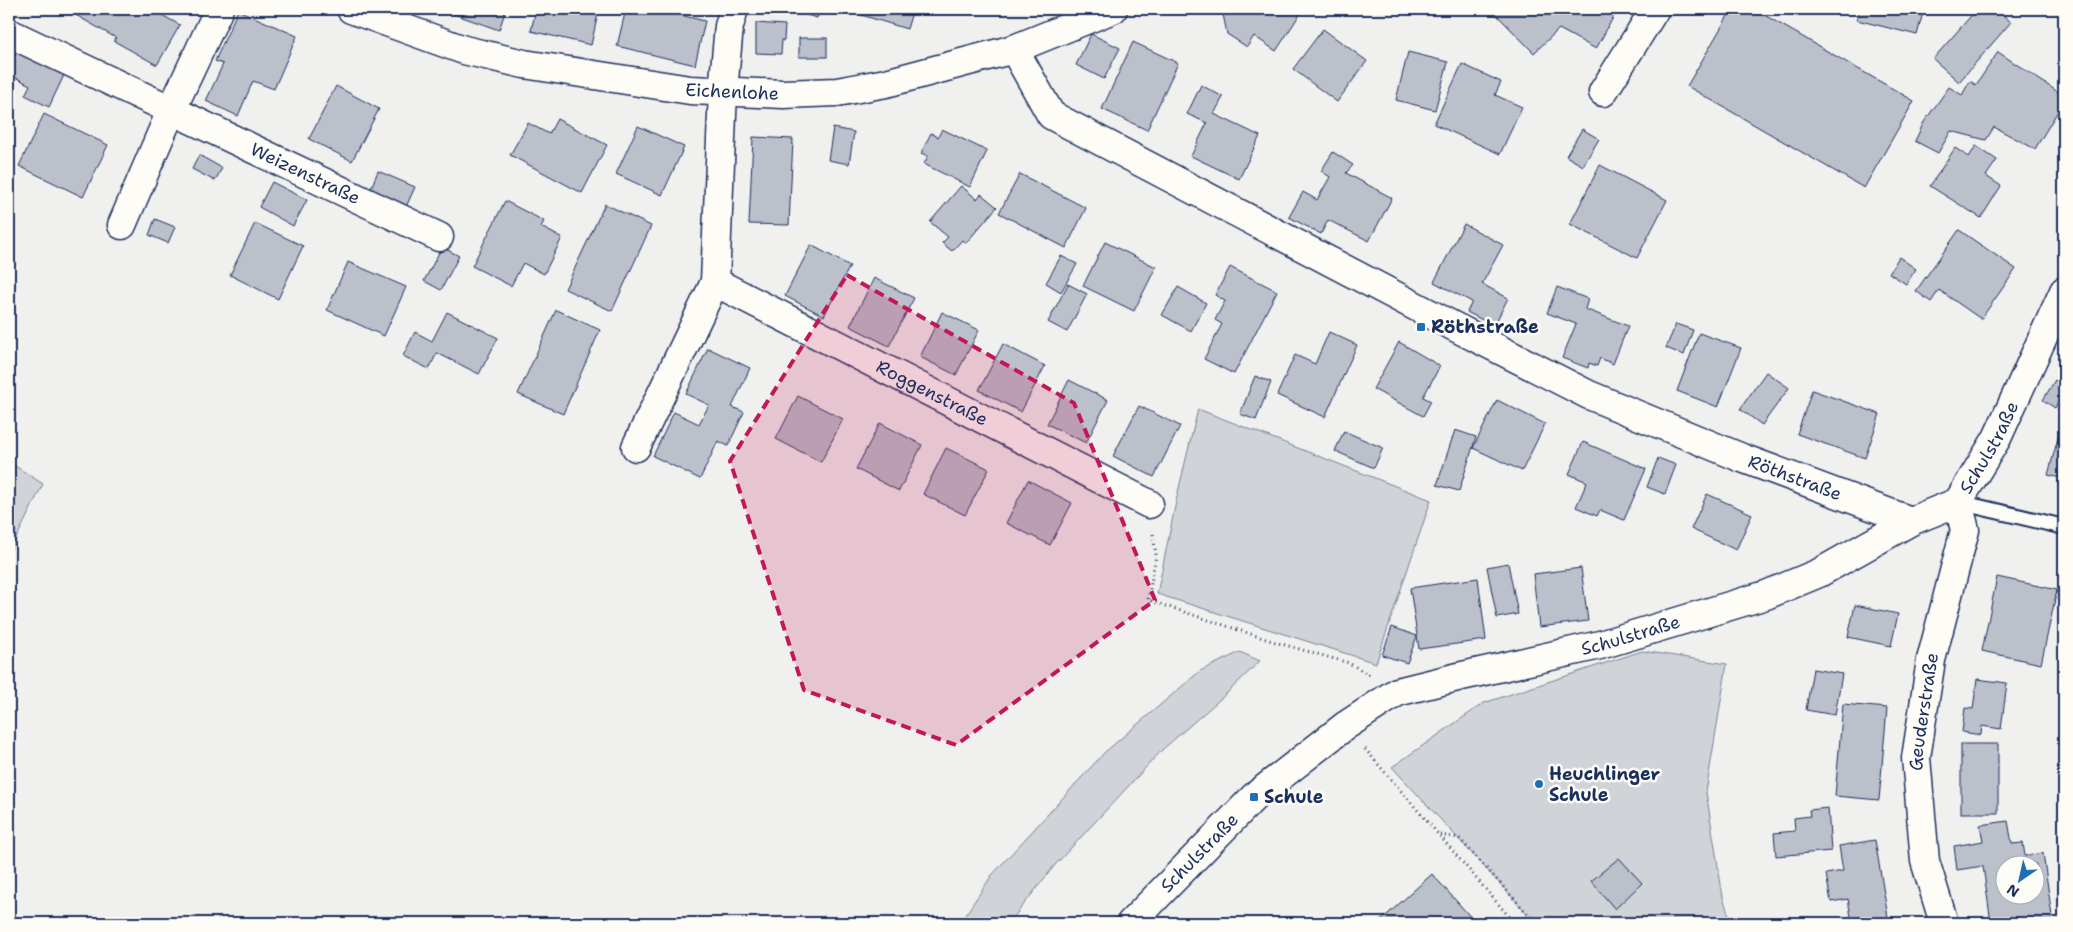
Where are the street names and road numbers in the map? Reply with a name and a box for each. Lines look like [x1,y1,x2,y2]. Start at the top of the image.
street label: Eichenlohe [685,78,780,106]
street label: Weizenstraße [246,137,364,210]
street label: Roggenstraße [872,354,992,432]
street label: Schulstraße [1954,398,2024,498]
street label: Röthstraße [1745,449,1845,506]
street label: Schulstraße [1579,610,1683,661]
street label: Geuderstraße [1904,650,1944,772]
street label: Schulstraße [1155,808,1244,898]

